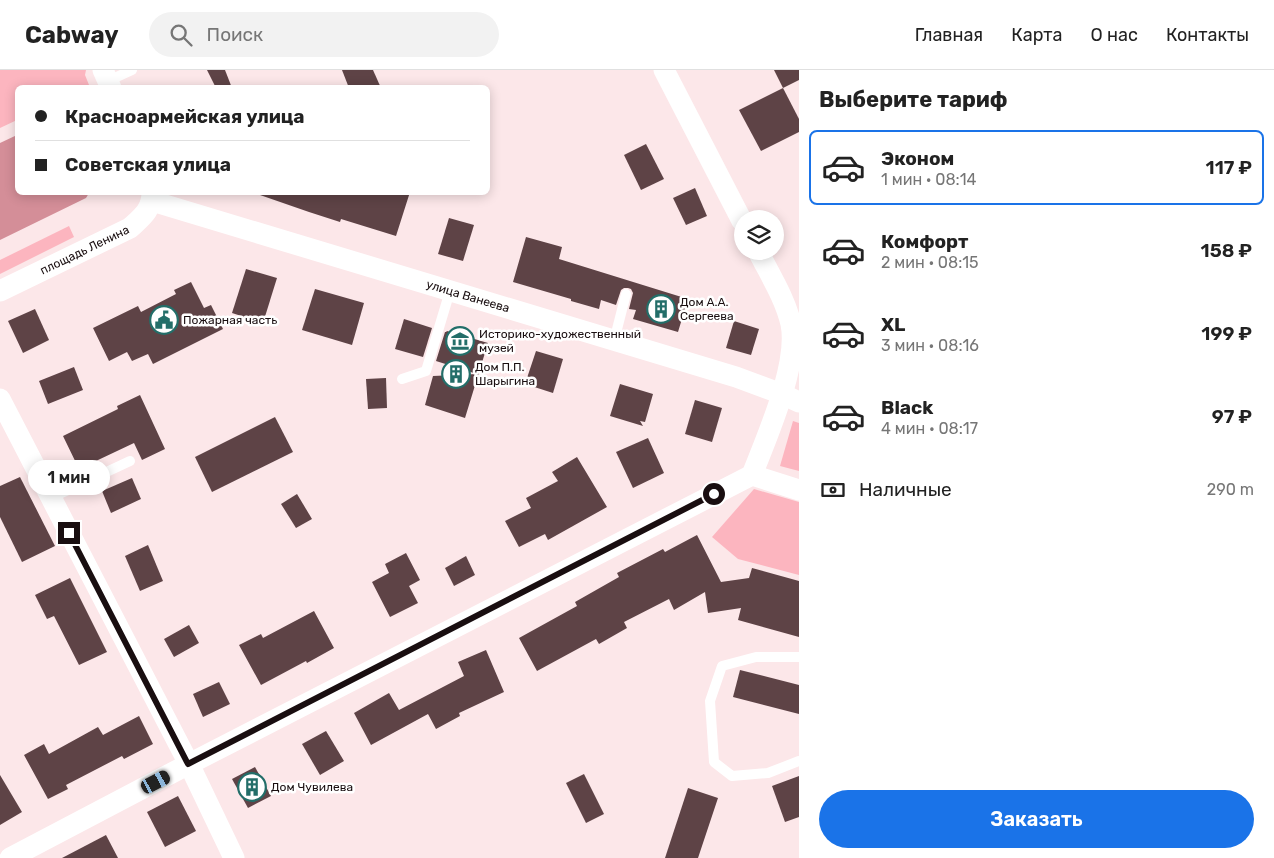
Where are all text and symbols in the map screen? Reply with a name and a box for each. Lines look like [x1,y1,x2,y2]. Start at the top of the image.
search box [149,12,499,57]
text: Cabway [25,21,119,49]
icon: search [167,21,195,49]
text: Поиск [207,23,263,46]
text: Главная [915,24,983,46]
text: Карта [1011,24,1063,46]
text: О нас [1091,24,1138,46]
text: Контакты [1166,24,1249,46]
text: Выберите тариф [819,86,1008,113]
text: Красноармейская улица [65,105,305,128]
icon: car [821,145,866,190]
text: Эконом [881,147,954,170]
text: Советская улица [65,153,231,176]
text: 117 ₽ [1206,156,1252,179]
text: 1 мин · 08:14 [881,170,977,189]
map controls [734,210,784,260]
button: layers [734,210,784,260]
street label: площадь Ленина [38,222,131,278]
icon: car [821,228,866,273]
text: Комфорт [881,230,968,253]
text: 158 ₽ [1201,239,1252,262]
text: 2 мин · 08:15 [881,253,979,272]
street label: улица Ванеева [425,277,511,315]
building icon: Дом А.А. Сергеева [646,294,676,324]
place label: Дом А.А. Сергеева [680,295,734,323]
public building icon: Пожарная часть [149,305,179,335]
icon: car [821,311,866,356]
place label: Пожарная часть [183,313,277,327]
text: XL [881,313,905,336]
text: 199 ₽ [1201,322,1252,345]
museum icon: Историко-художественный музей [445,326,475,356]
place label: Историко-художественный музей [479,327,641,355]
text: 3 мин · 08:16 [881,336,979,355]
building icon: Дом П.П. Шарыгина [441,359,471,389]
place label: Дом П.П. Шарыгина [475,360,535,388]
icon: car [821,394,866,439]
text: Black [881,396,933,419]
text: 97 ₽ [1212,405,1252,428]
text: 4 мин · 08:17 [881,419,978,438]
callout: 1 мин [28,460,110,496]
text: 1 мин [48,468,90,487]
icon: cash [819,476,847,504]
text: Наличные [859,478,952,501]
text: 290 m [1207,480,1254,499]
route start [703,483,725,505]
route end [58,522,80,544]
car [139,768,172,796]
building icon: Дом Чувилева [237,772,267,802]
place label: Дом Чувилева [271,780,353,794]
button: Заказать [819,790,1254,848]

